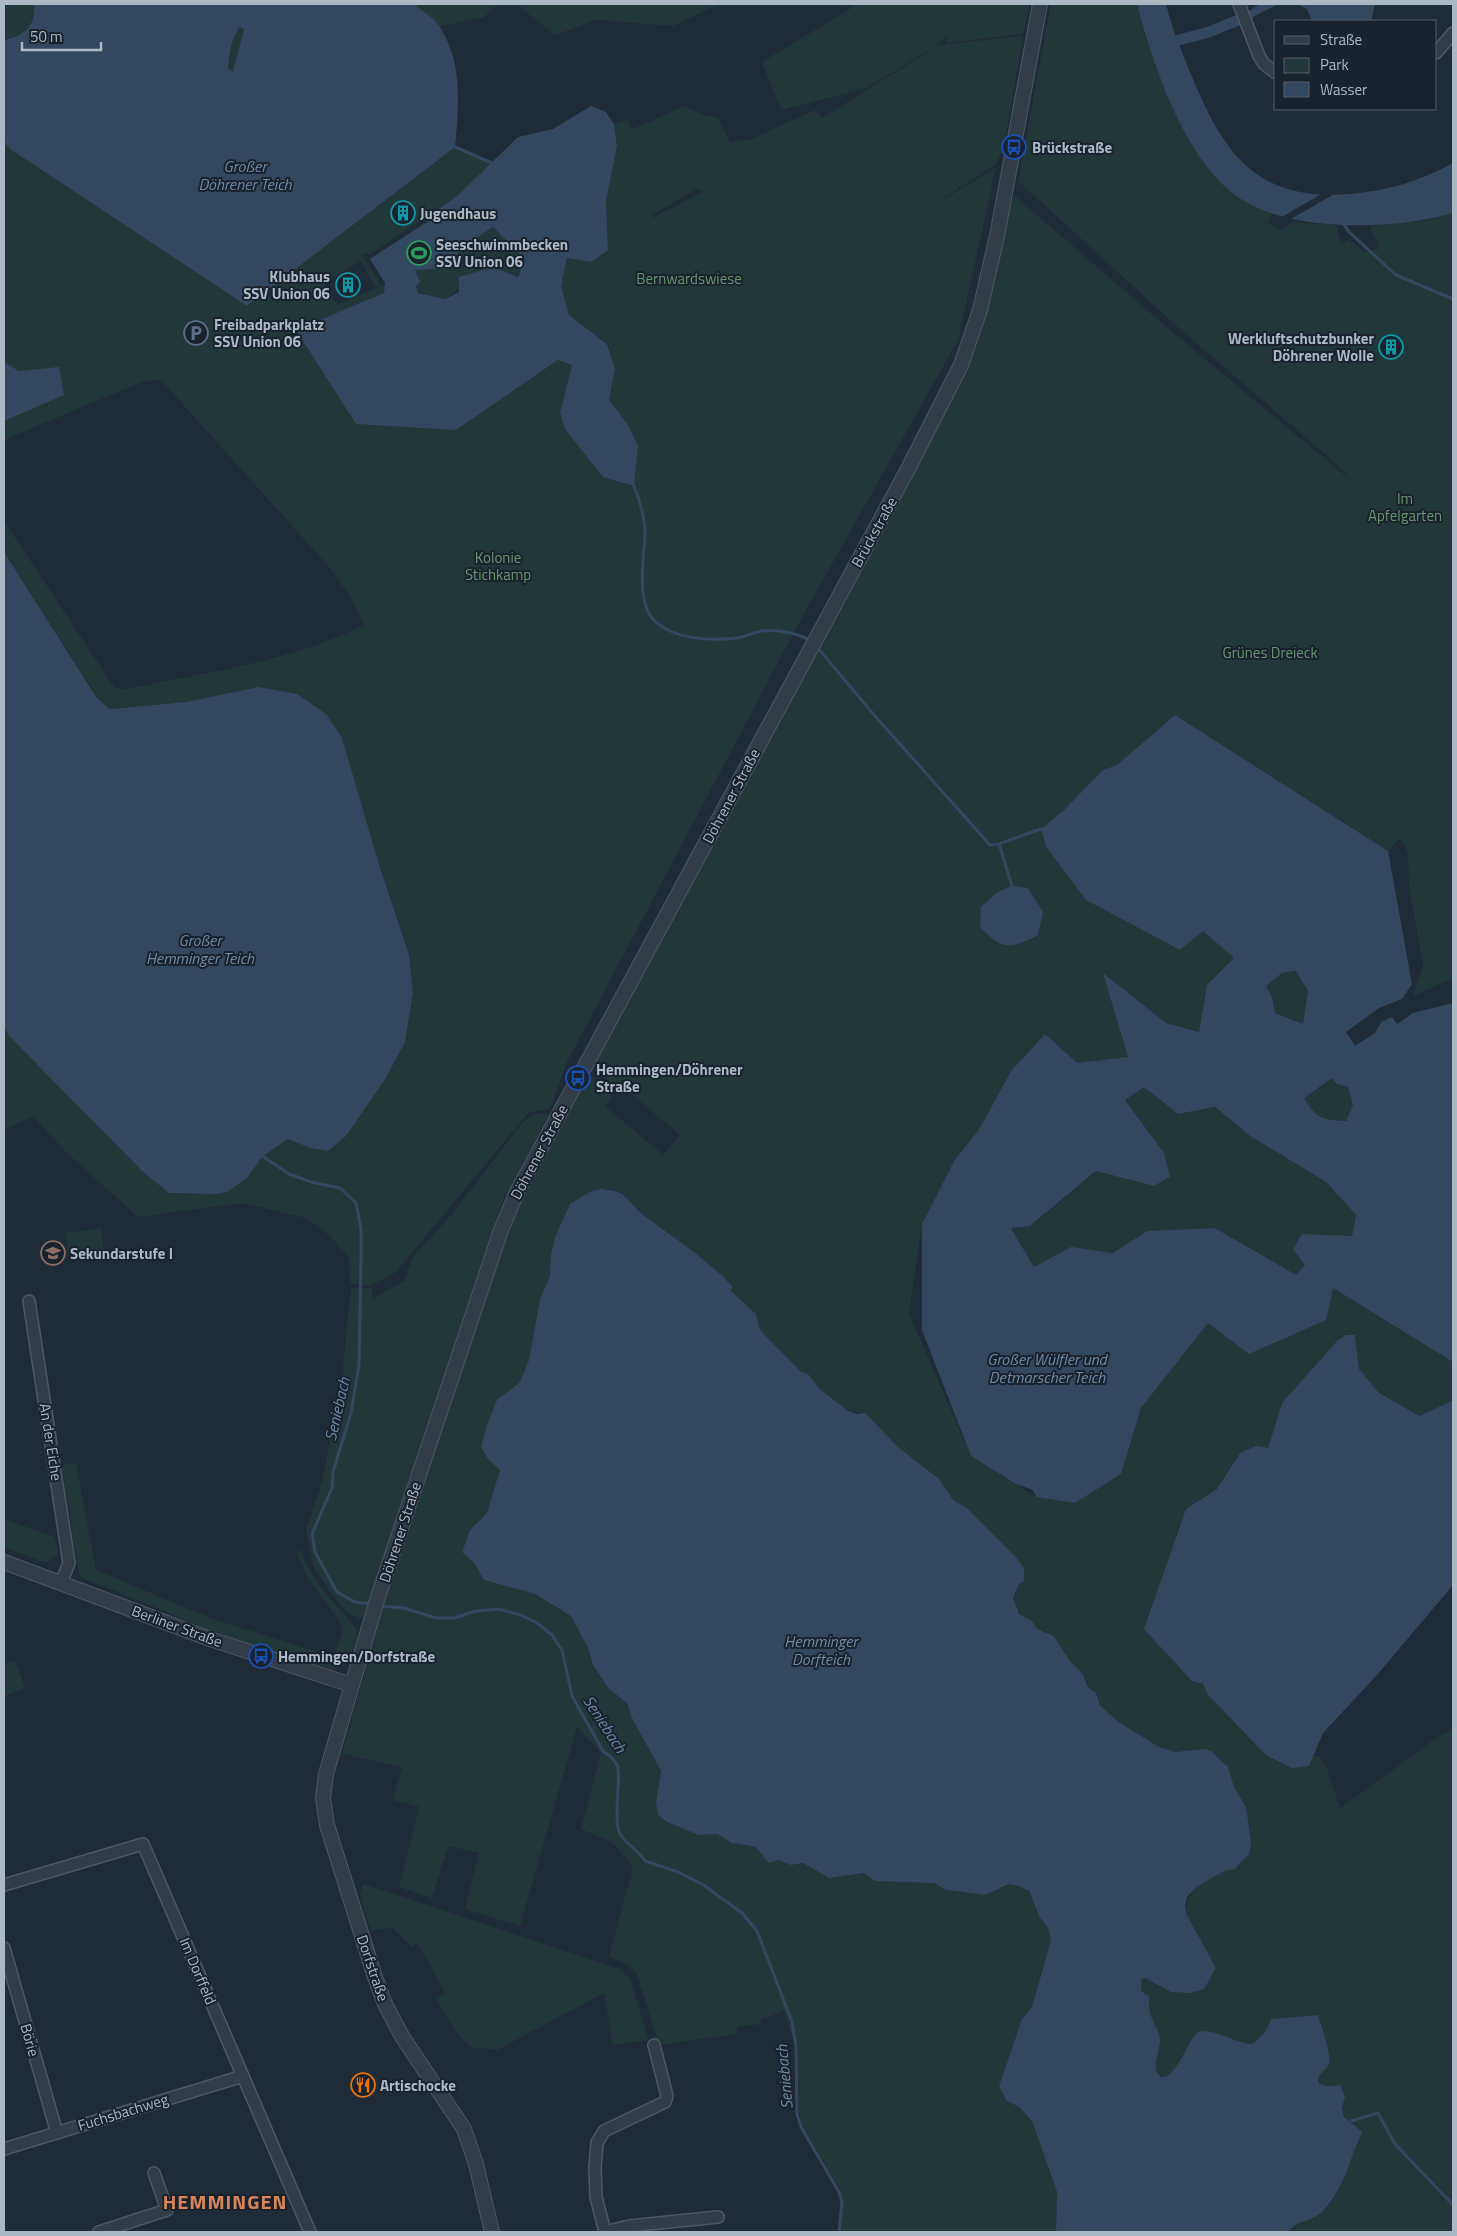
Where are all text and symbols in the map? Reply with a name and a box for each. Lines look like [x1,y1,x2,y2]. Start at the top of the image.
scale bar [22,20,101,52]
legend [1274,20,1437,110]
text: 50 m [30,25,63,48]
text: Straße [1320,28,1362,51]
text: Park [1320,53,1349,76]
text: Wasser [1320,78,1367,101]
bus stop icon: Brückstraße [1001,134,1027,160]
place label: Brückstraße [1032,136,1112,159]
water label: Großer Döhrener Teich [198,154,293,196]
building icon: Jugendhaus [390,200,416,226]
place label: Jugendhaus [420,202,496,225]
place label: Seeschwimmbecken SSV Union 06 [436,233,568,273]
sports icon: Seeschwimmbecken SSV Union 06 [406,240,432,266]
place label: Klubhaus SSV Union 06 [243,265,330,305]
park label: Bernwardswiese [636,267,742,290]
building icon: Klubhaus SSV Union 06 [335,272,361,298]
place label: Freibadparkplatz SSV Union 06 [214,313,324,353]
parking icon: Freibadparkplatz SSV Union 06 [183,320,209,346]
place label: Werkluftschutzbunker Döhrener Wolle [1228,327,1374,367]
building icon: Werkluftschutzbunker Döhrener Wolle [1378,334,1404,360]
park label: Im Apfelgarten [1368,487,1442,527]
street label: Brückstraße [845,493,903,571]
park label: Kolonie Stichkamp [465,546,531,586]
park label: Grünes Dreieck [1222,641,1318,664]
street label: Döhrener Straße [696,744,766,848]
water label: Großer Hemminger Teich [146,928,255,970]
place label: Hemmingen/Döhrener Straße [596,1058,743,1098]
bus stop icon: Hemmingen/Döhrener Straße [565,1065,591,1091]
street label: Döhrener Straße [504,1100,574,1204]
school or university icon: Sekundarstufe I [40,1240,66,1266]
place label: Sekundarstufe I [70,1242,173,1265]
water label: Großer Wülfler und Detmarscher Teich [987,1347,1109,1389]
water label: Seniebach [318,1374,356,1443]
street label: An der Eiche [34,1402,68,1482]
street label: Döhrener Straße [373,1479,427,1585]
street label: Berliner Straße [128,1599,226,1653]
water label: Hemminger Dorfteich [784,1629,860,1671]
bus stop icon: Hemmingen/Dorfstraße [248,1643,274,1669]
place label: Hemmingen/Dorfstraße [278,1645,435,1668]
water label: Seniebach [577,1690,633,1758]
street label: Dorfstraße [351,1932,395,2004]
street label: Im Dorffeld [174,1934,222,2008]
street label: Börie [14,2021,46,2059]
water label: Seniebach [769,2043,799,2110]
restaurant icon: Artischocke [350,2072,376,2098]
place label: Artischocke [380,2074,456,2097]
street label: Fuchsbachweg [75,2087,171,2137]
district label: HEMMINGEN [163,2186,287,2217]

